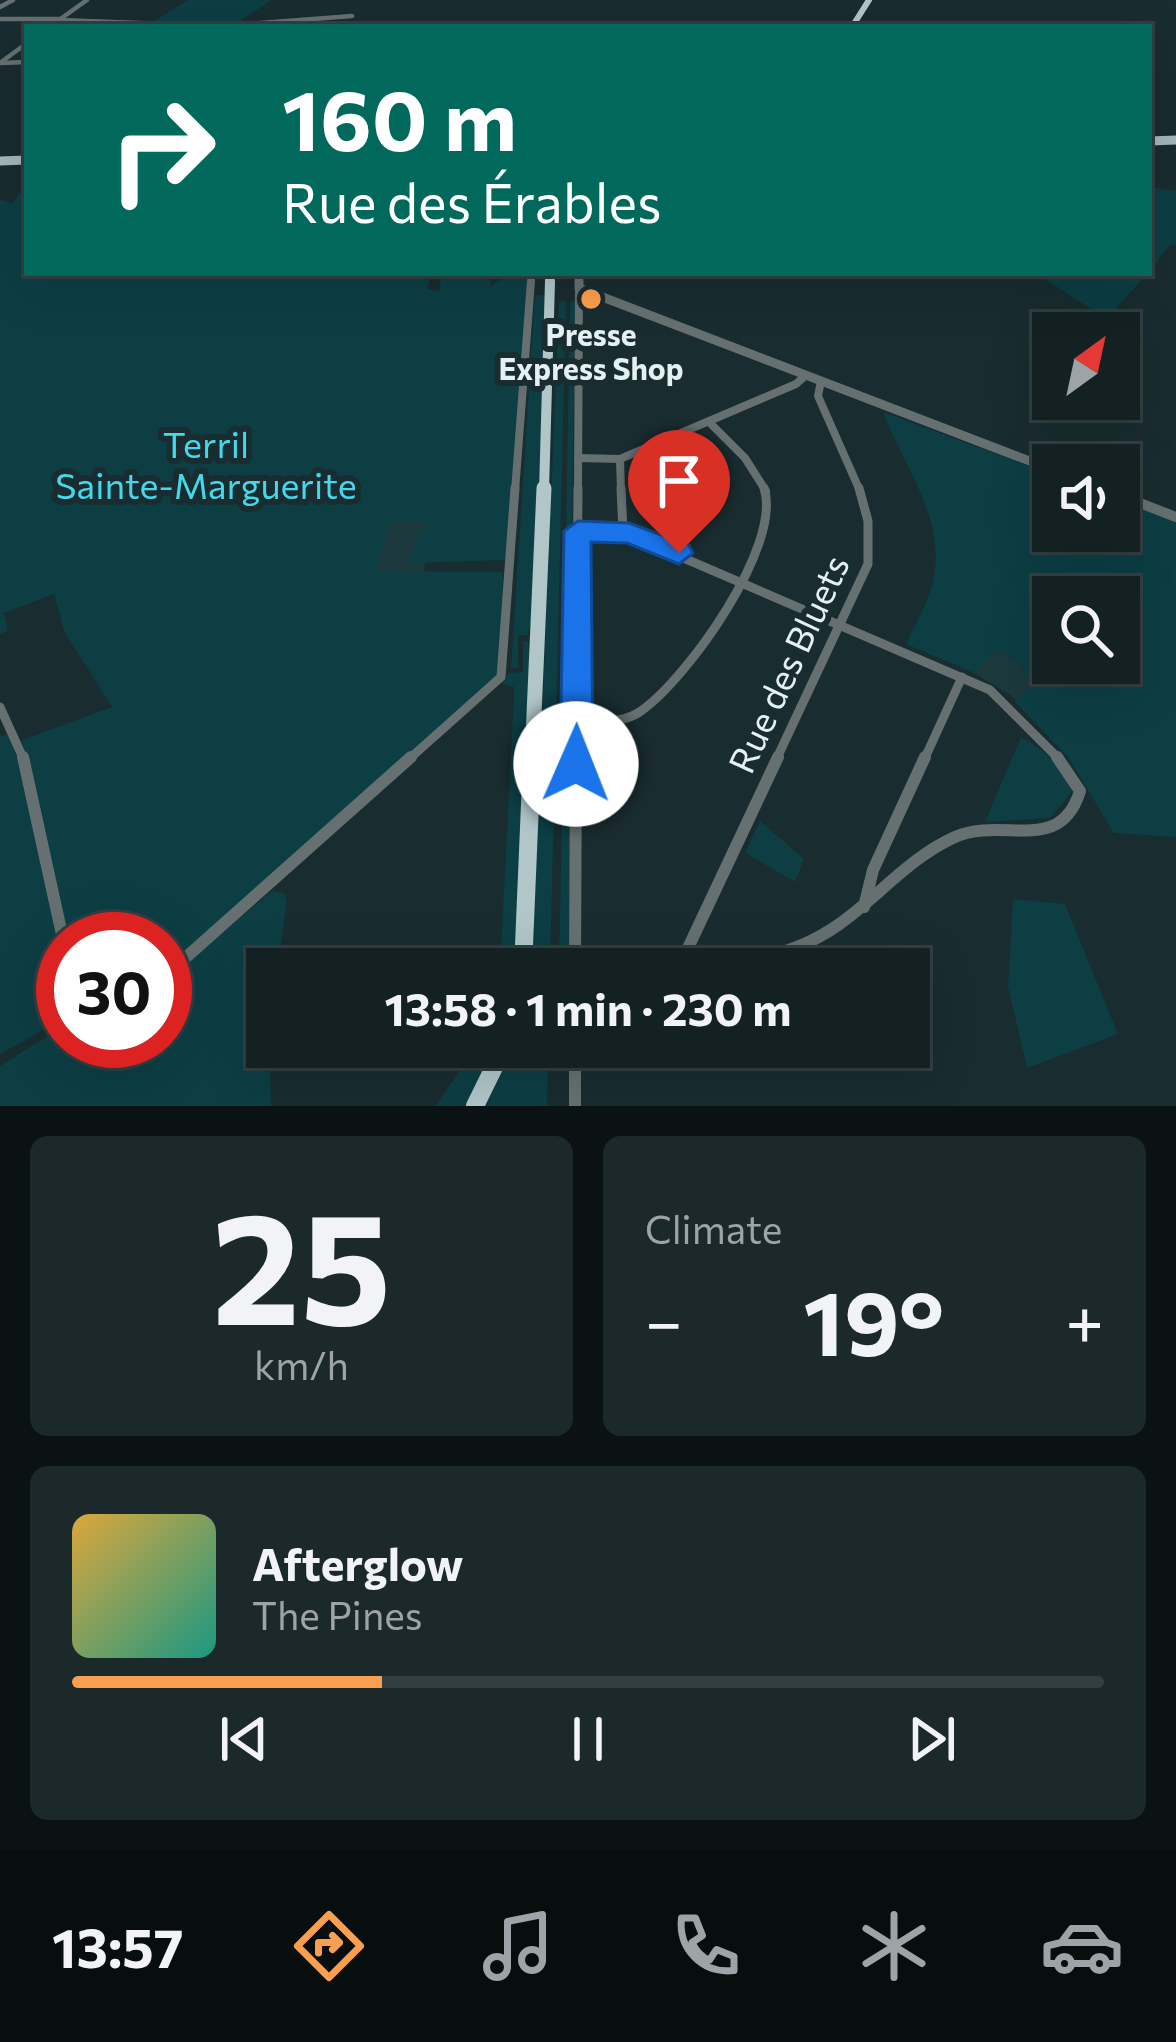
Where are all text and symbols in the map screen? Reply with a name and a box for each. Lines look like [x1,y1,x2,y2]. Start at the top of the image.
text: 160 m [282,66,517,168]
icon: right [84,72,240,228]
text: Rue des Érables [282,168,662,234]
marker: Presse Express Shop [578,286,604,312]
north arrow [1032,312,1140,420]
map controls [1032,312,1140,684]
place label: Presse Express Shop [498,315,684,386]
park label: Terril Sainte-Marguerite [55,421,357,506]
pin [628,430,730,553]
button: sound [1032,444,1140,552]
icon: arrive [646,448,712,514]
street label: Rue des Bluets [718,547,857,779]
button: search [1032,576,1140,684]
position arrow [513,701,639,827]
speed limit sign: 30 [36,912,192,1068]
text: 13:58 · 1 min · 230 m [384,980,792,1035]
text: 25 [212,1166,391,1357]
text: Climate [645,1204,782,1252]
text: 19° [803,1264,944,1375]
text: − [645,1279,683,1360]
text: + [1065,1279,1104,1360]
text: km/h [254,1340,349,1388]
text: Afterglow [252,1535,463,1590]
text: The Pines [252,1590,423,1638]
icon: previous [211,1706,277,1772]
icon: pause [555,1706,621,1772]
icon: next [899,1706,965,1772]
icon: directions [287,1904,371,1988]
icon: music [476,1904,560,1988]
icon: phone [664,1904,748,1988]
icon: climate [852,1904,936,1988]
icon: car [1040,1904,1124,1988]
text: 13:57 [52,1913,183,1979]

